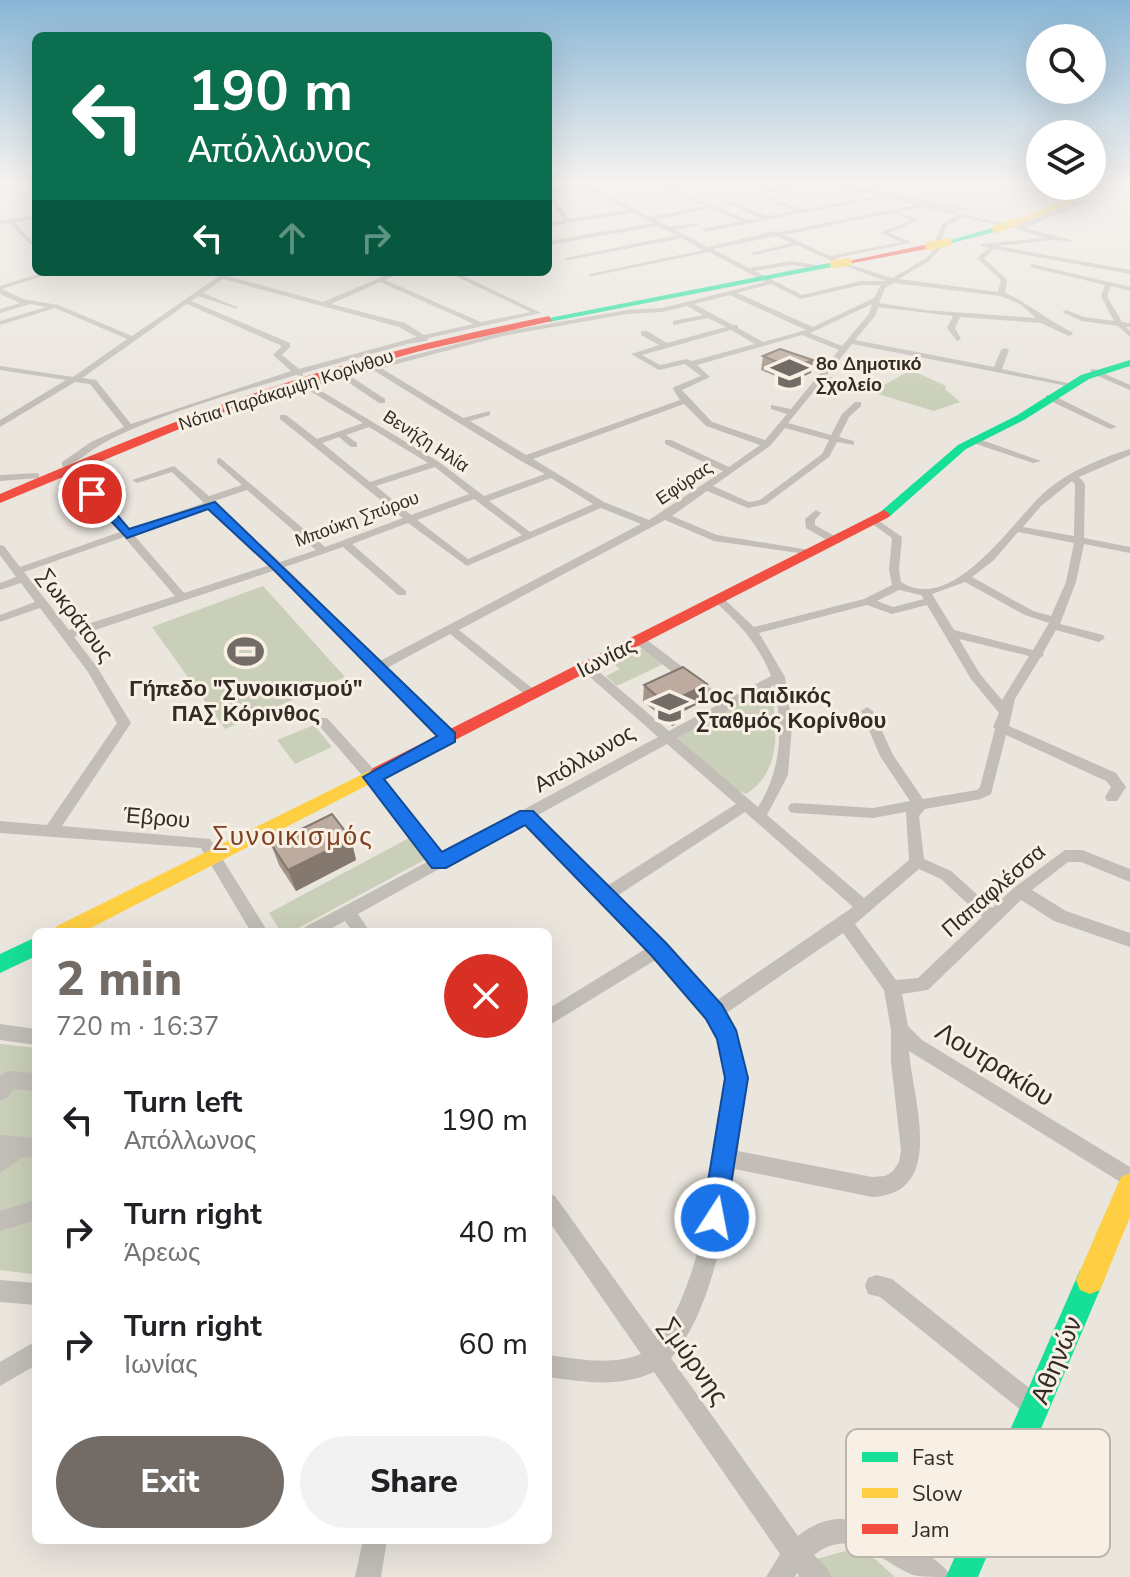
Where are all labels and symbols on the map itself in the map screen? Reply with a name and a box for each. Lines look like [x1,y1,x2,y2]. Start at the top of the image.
street label: Νότια Παράκαμψη Κορίνθου [175,344,397,436]
place label: 8ο Δημοτικό Σχολείο [816,352,921,397]
school or university icon: 8ο Δημοτικό Σχολείο [771,355,809,393]
street label: Βενήζη Ηλία [378,404,474,478]
street label: Εφύρας [651,455,717,511]
pin [58,460,126,528]
street label: Μπούκη Σπύρου [292,485,422,553]
street label: Σωκράτους [30,563,120,668]
street label: Ιωνίας [572,630,641,685]
sports icon: Γήπεδο "Συνοικισμού" ΠΑΣ Κόρινθος [227,633,265,671]
place label: Γήπεδο "Συνοικισμού" ΠΑΣ Κόρινθος [129,674,363,729]
place label: 1ος Παιδικός Σταθμός Κορίνθου [696,681,886,736]
school or university icon: 1ος Παιδικός Σταθμός Κορίνθου [651,689,689,727]
street label: Απόλλωνος [528,718,641,800]
street label: Έβρου [121,800,191,836]
district label: Συνοικισμός [212,819,374,854]
street label: Παπαφλέσσα [935,837,1052,944]
street label: Λουτρακίου [929,1014,1061,1115]
position arrow [673,1176,757,1260]
street label: Σμύρνης [651,1311,736,1412]
street label: Αθηνών [1022,1311,1091,1410]
legend [846,1429,1110,1557]
text: Fast [912,1443,954,1473]
text: Slow [912,1479,963,1509]
text: Jam [911,1515,950,1545]

